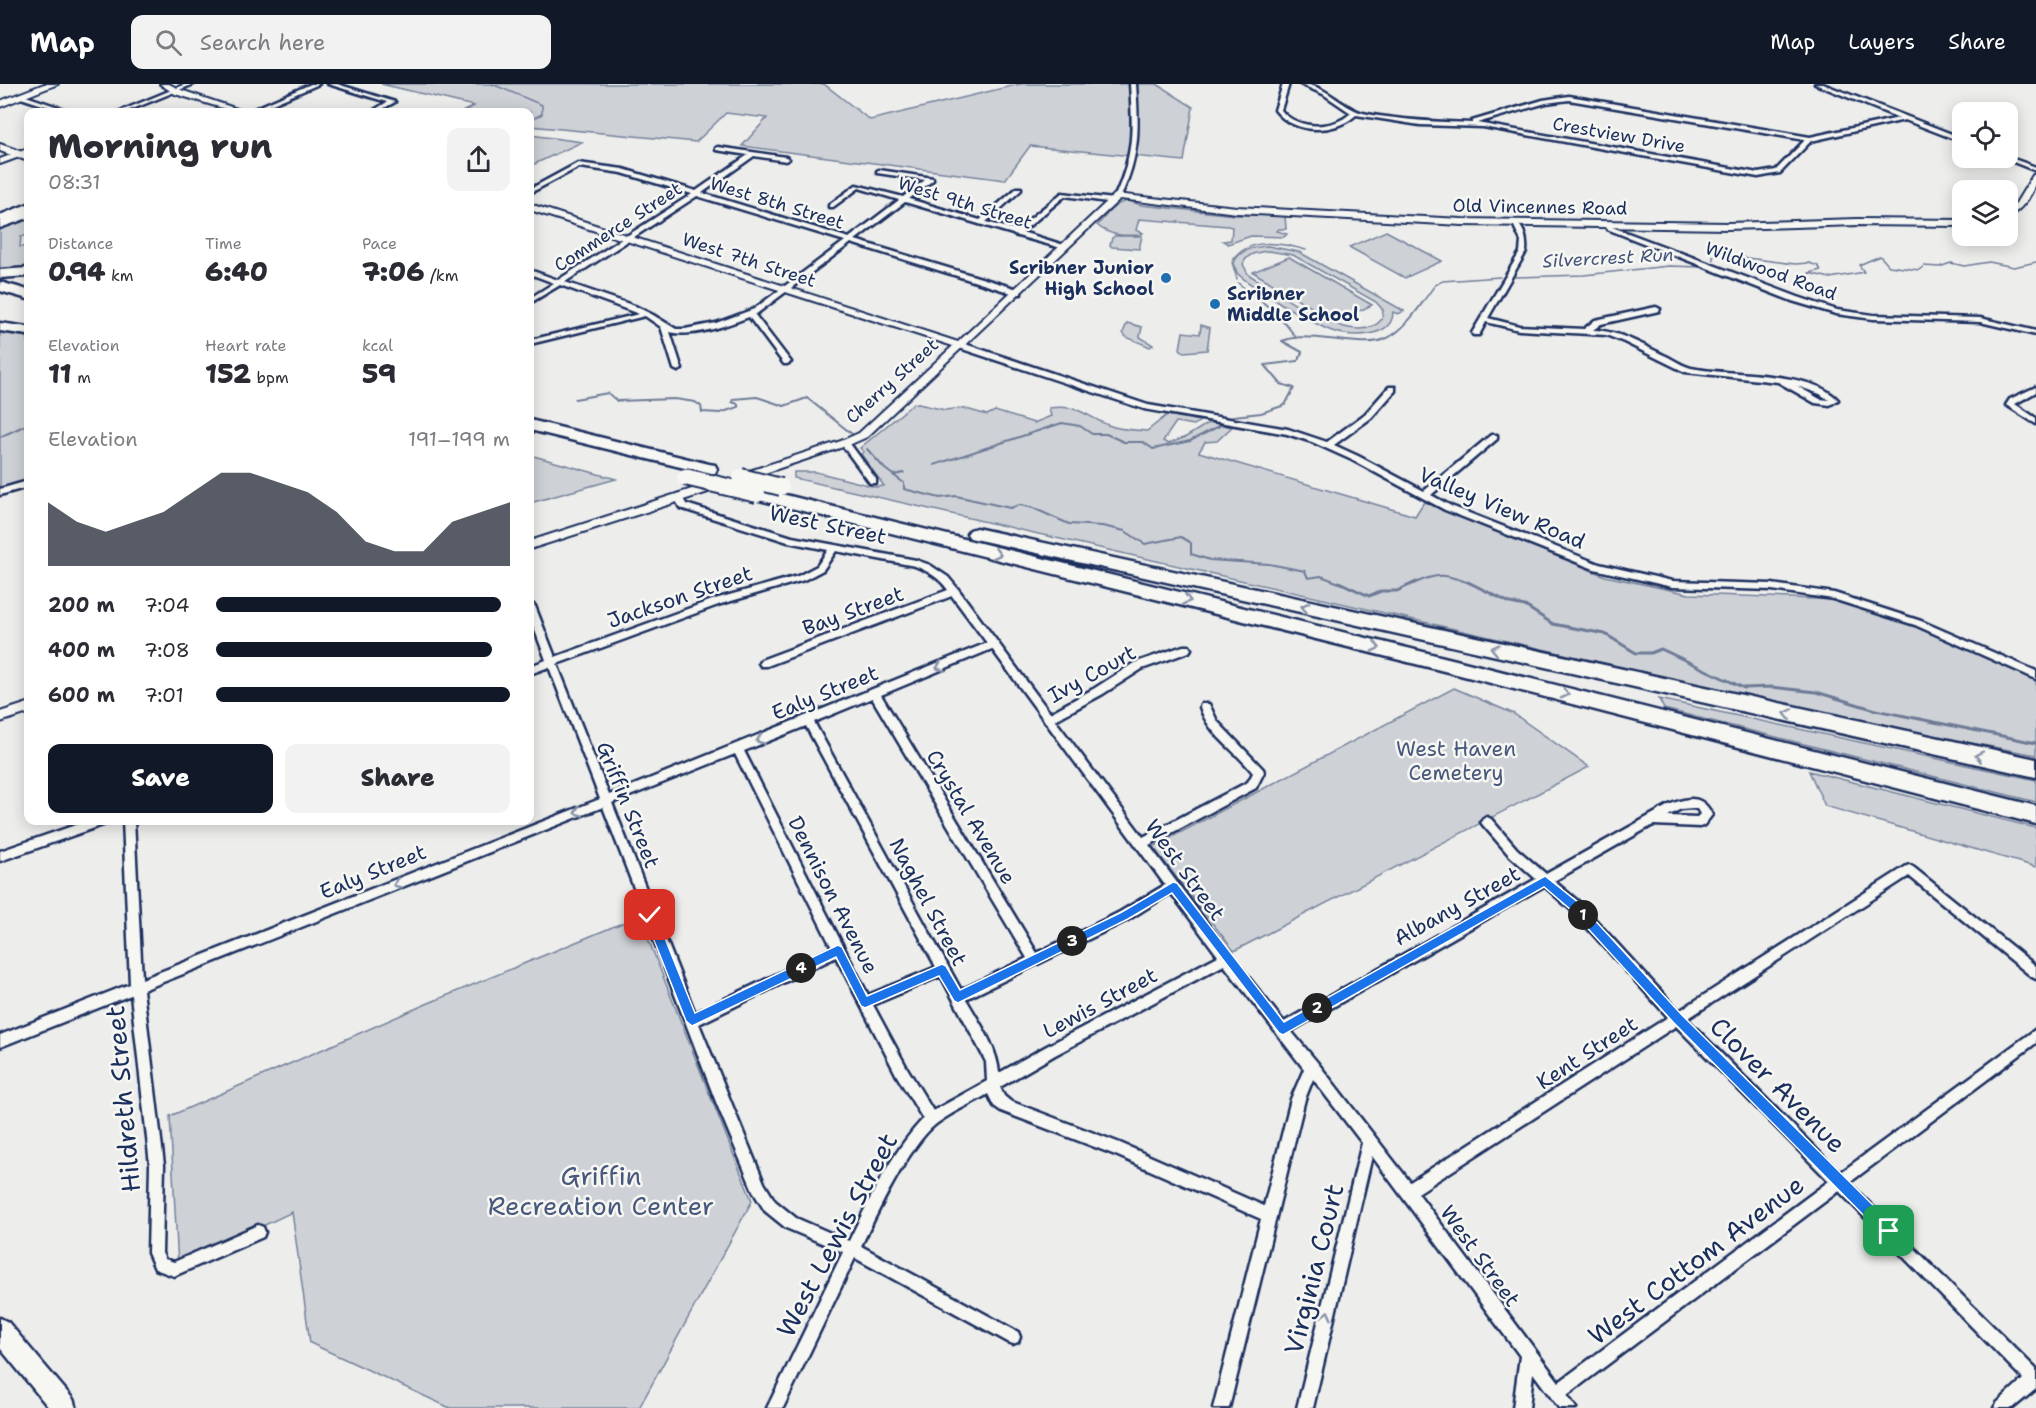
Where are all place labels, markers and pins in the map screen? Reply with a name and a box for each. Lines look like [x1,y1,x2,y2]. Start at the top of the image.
place label: Scribner Junior High School [1009,256,1154,301]
marker: Scribner Junior High School [1159,271,1173,285]
place label: Scribner Middle School [1227,282,1359,327]
marker: Scribner Middle School [1208,297,1222,311]
pin [624,889,675,940]
pin: 1 [1568,900,1598,930]
pin: 3 [1057,926,1087,956]
pin: 4 [786,953,816,983]
pin: 2 [1302,993,1332,1023]
pin [1863,1205,1914,1256]

